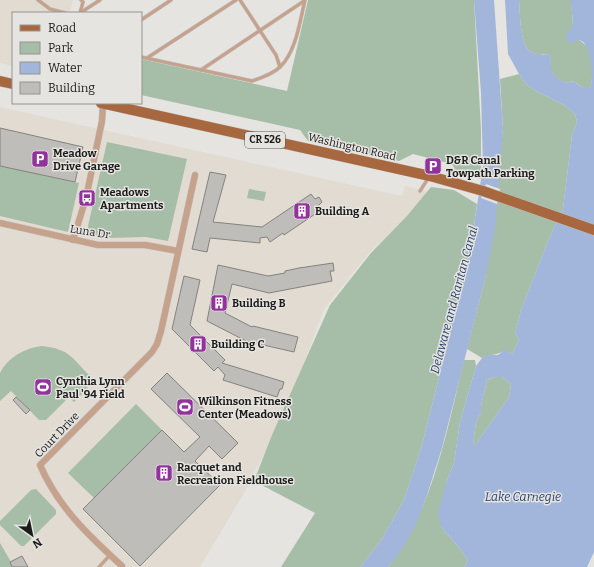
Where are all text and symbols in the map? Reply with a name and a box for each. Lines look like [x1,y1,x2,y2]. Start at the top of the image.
legend [12,12,142,104]
text: Road [48,21,76,35]
text: Park [48,41,74,55]
text: Water [48,61,83,75]
text: Building [48,81,95,95]
street label: Washington Road [307,131,398,164]
road number: CR 526 [245,132,285,148]
place label: Meadow Drive Garage [53,147,120,173]
parking icon: Meadow Drive Garage [30,149,50,169]
place label: D&R Canal Towpath Parking [446,154,535,180]
parking icon: D&R Canal Towpath Parking [423,156,443,176]
place label: Meadows Apartments [100,186,164,212]
bus stop icon: Meadows Apartments [77,188,97,208]
building icon: Building A [292,201,312,221]
place label: Building A [315,205,369,218]
street label: Luna Dr [69,222,111,242]
water label: Delaware and Raritan Canal [428,225,480,375]
building icon: Building B [209,293,229,313]
place label: Building B [232,297,286,310]
building icon: Building C [188,334,208,354]
place label: Building C [211,338,264,351]
place label: Cynthia Lynn Paul '94 Field [56,375,125,401]
sports icon: Cynthia Lynn Paul '94 Field [33,377,53,397]
place label: Wilkinson Fitness Center (Meadows) [198,395,292,421]
sports icon: Wilkinson Fitness Center (Meadows) [175,397,195,417]
street label: Court Drive [32,410,82,460]
place label: Racquet and Recreation Fieldhouse [177,461,294,487]
building icon: Racquet and Recreation Fieldhouse [154,463,174,483]
water label: Lake Carnegie [485,490,561,504]
north arrow [12,515,52,555]
text: N [30,535,44,551]

